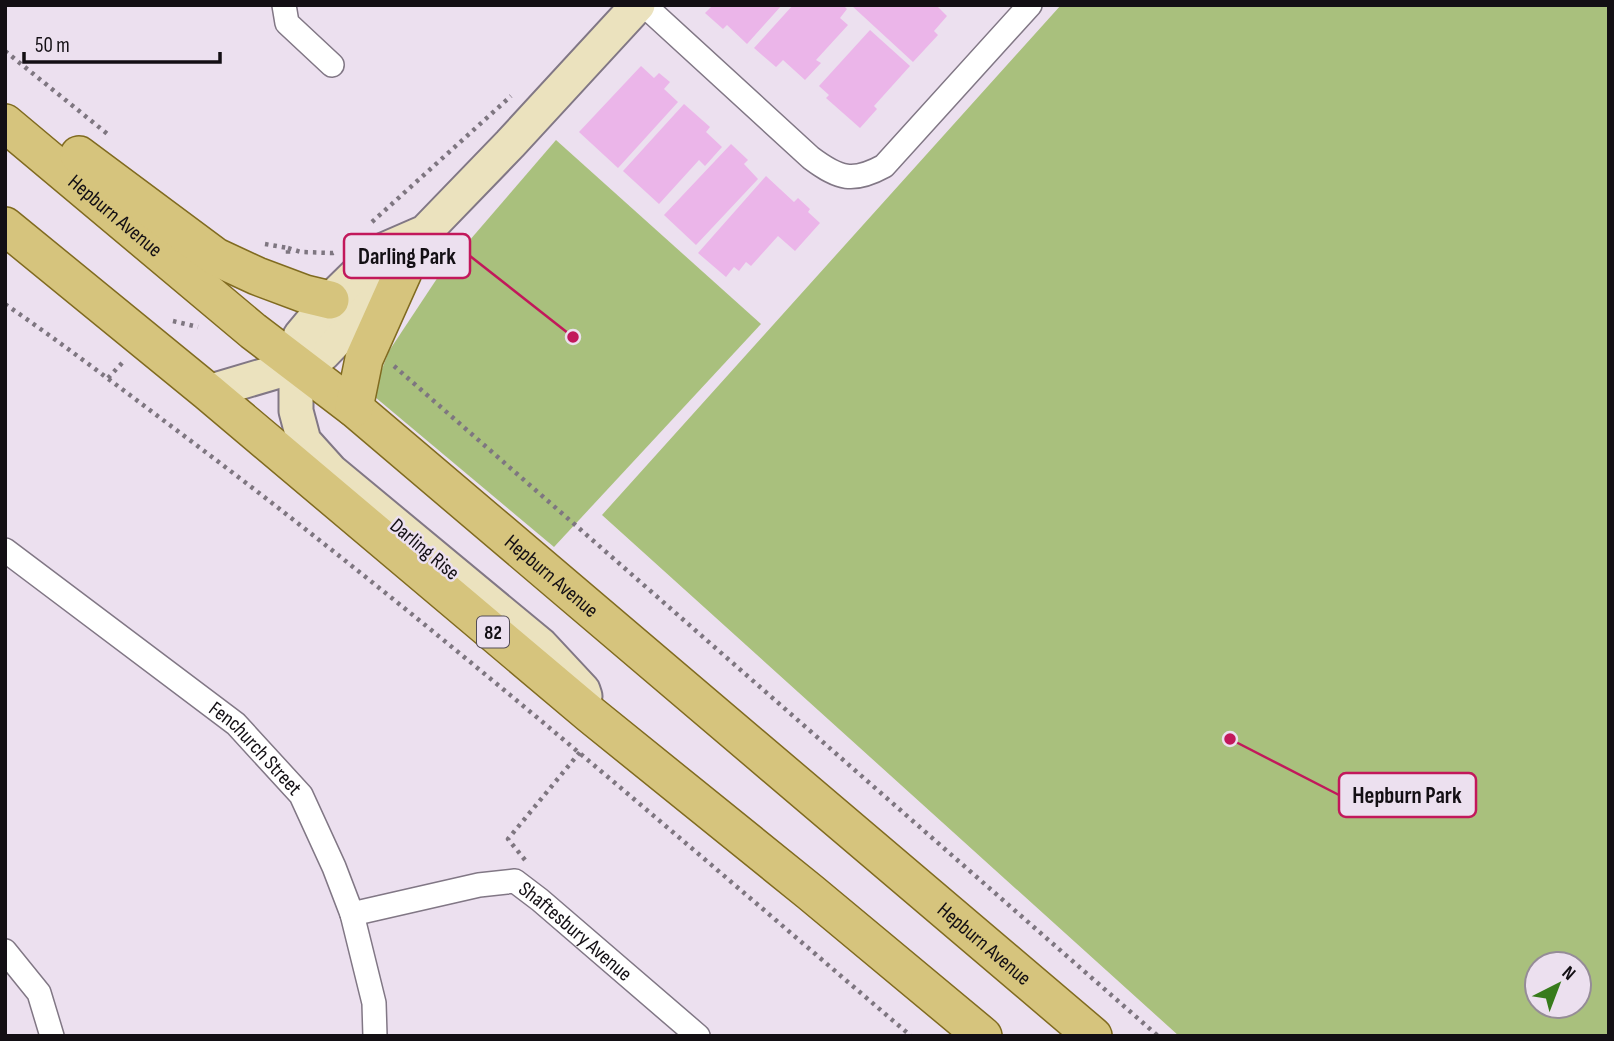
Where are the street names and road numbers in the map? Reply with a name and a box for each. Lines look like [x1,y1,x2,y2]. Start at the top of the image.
street label: Hepburn Avenue [63,169,167,262]
street label: Darling Rise [385,513,464,586]
street label: Hepburn Avenue [499,530,603,623]
road number: 82 [477,617,509,648]
street label: Fenchurch Street [204,696,307,801]
street label: Shaftesbury Avenue [514,876,637,987]
street label: Hepburn Avenue [932,897,1036,991]

